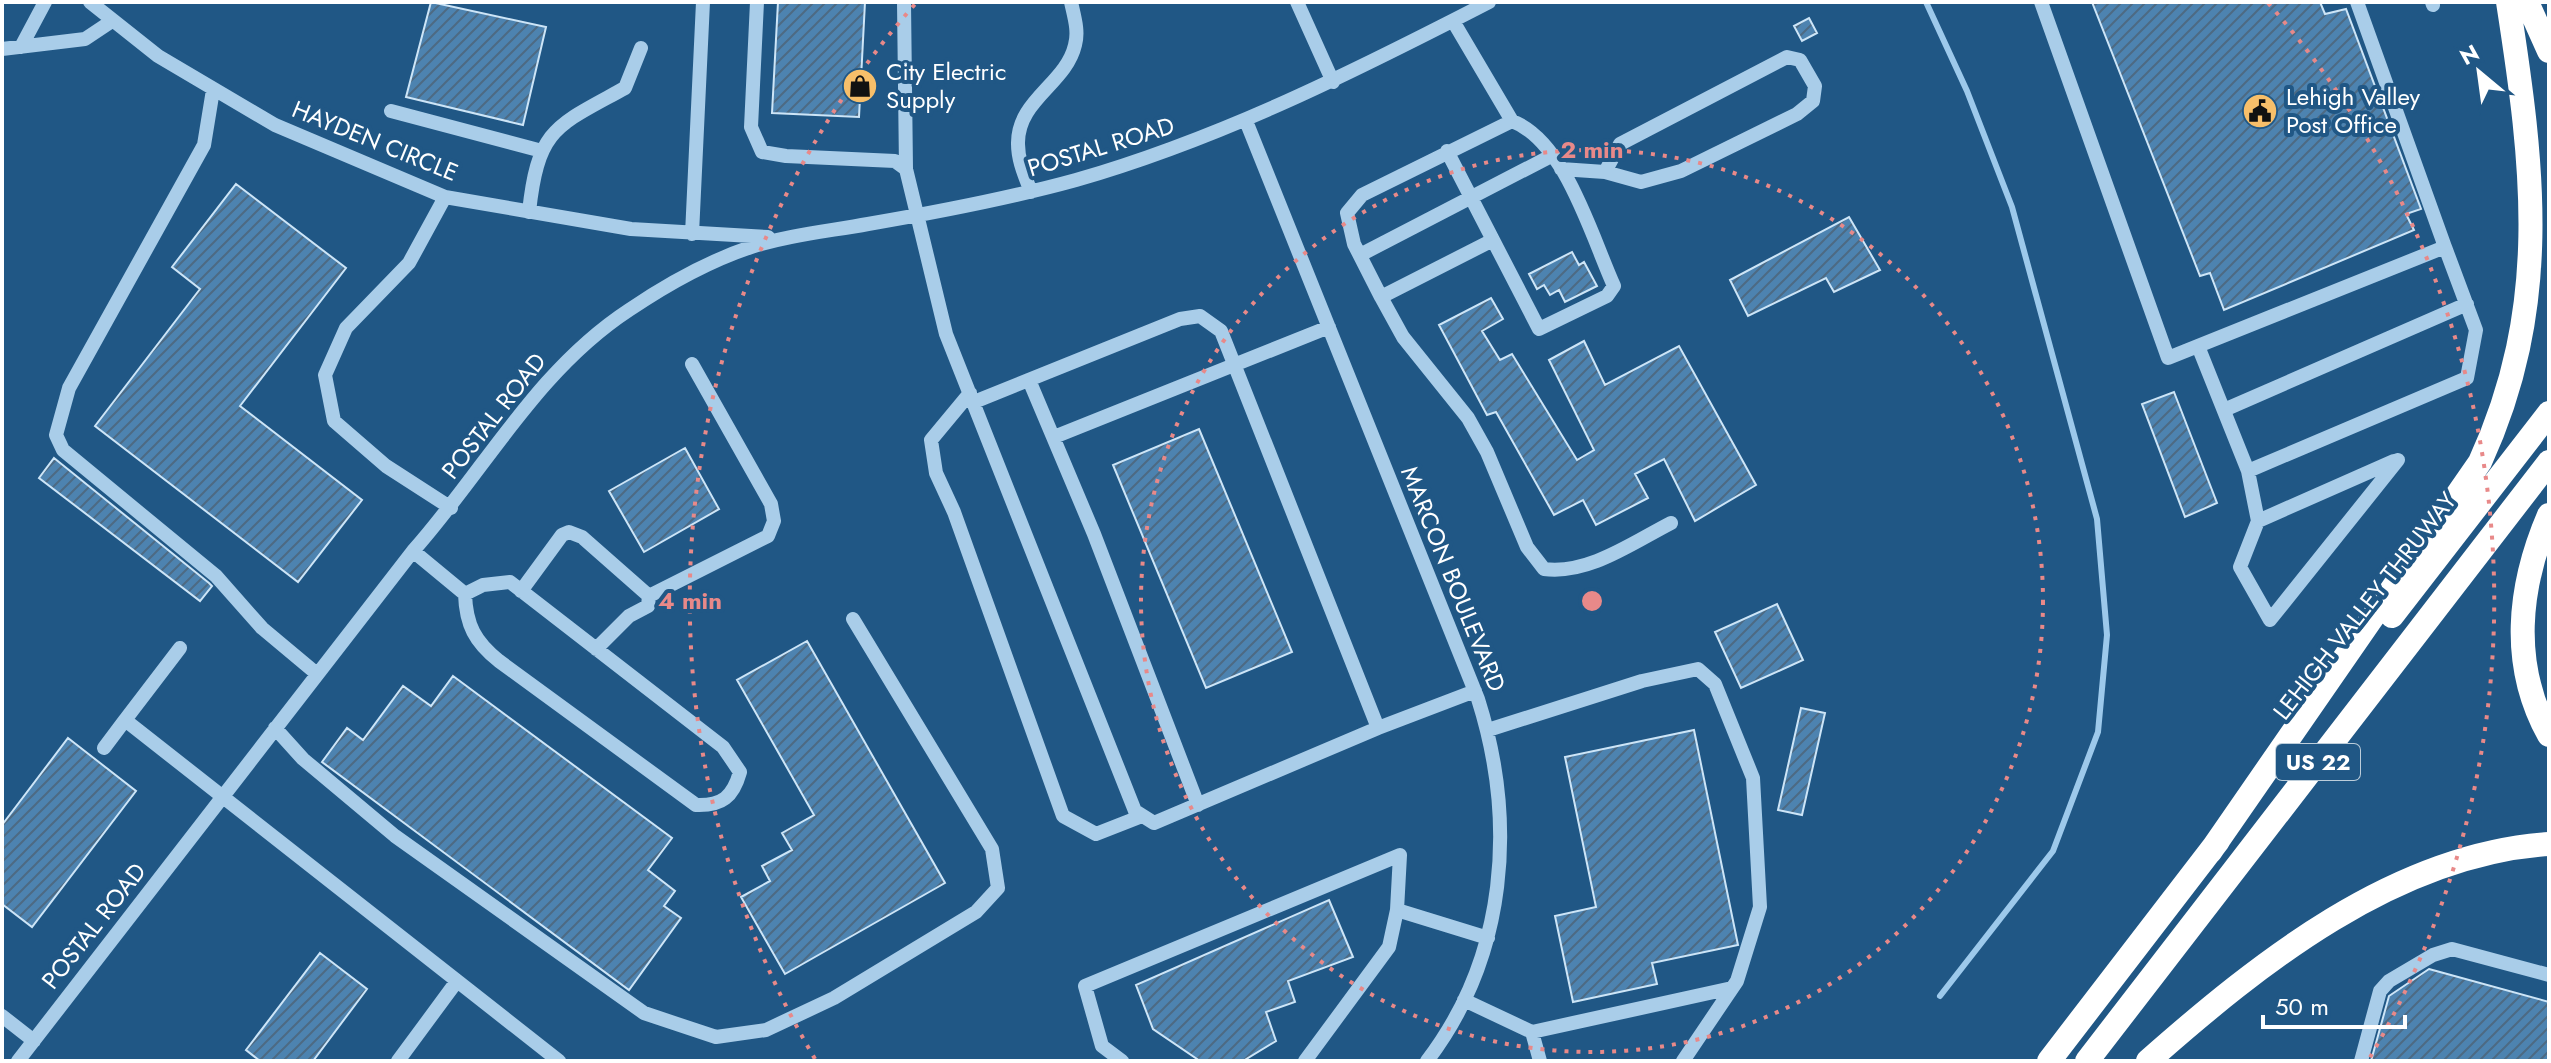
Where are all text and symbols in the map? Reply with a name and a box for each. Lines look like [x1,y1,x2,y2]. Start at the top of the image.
north arrow [2439,32,2519,112]
text: N [2454,36,2485,73]
place label: City Electric Supply [886,54,1006,117]
shop icon: City Electric Supply [841,67,879,105]
place label: Lehigh Valley Post Office [2286,79,2421,142]
street label: HAYDEN CIRCLE [287,91,463,190]
public building icon: Lehigh Valley Post Office [2241,92,2279,130]
street label: POSTAL ROAD [1023,108,1179,185]
text: 2 min [1560,132,1624,167]
street label: POSTAL ROAD [433,345,554,486]
street label: MARCON BOULEVARD [1392,461,1515,697]
street label: LEHIGH VALLEY THRUWAY [2264,484,2465,727]
text: 4 min [658,583,722,618]
centre of rings [1578,587,1606,615]
road number: US 22 [2276,744,2360,780]
street label: POSTAL ROAD [33,855,154,996]
scale bar [2263,979,2405,1029]
text: 50 m [2275,989,2329,1024]

